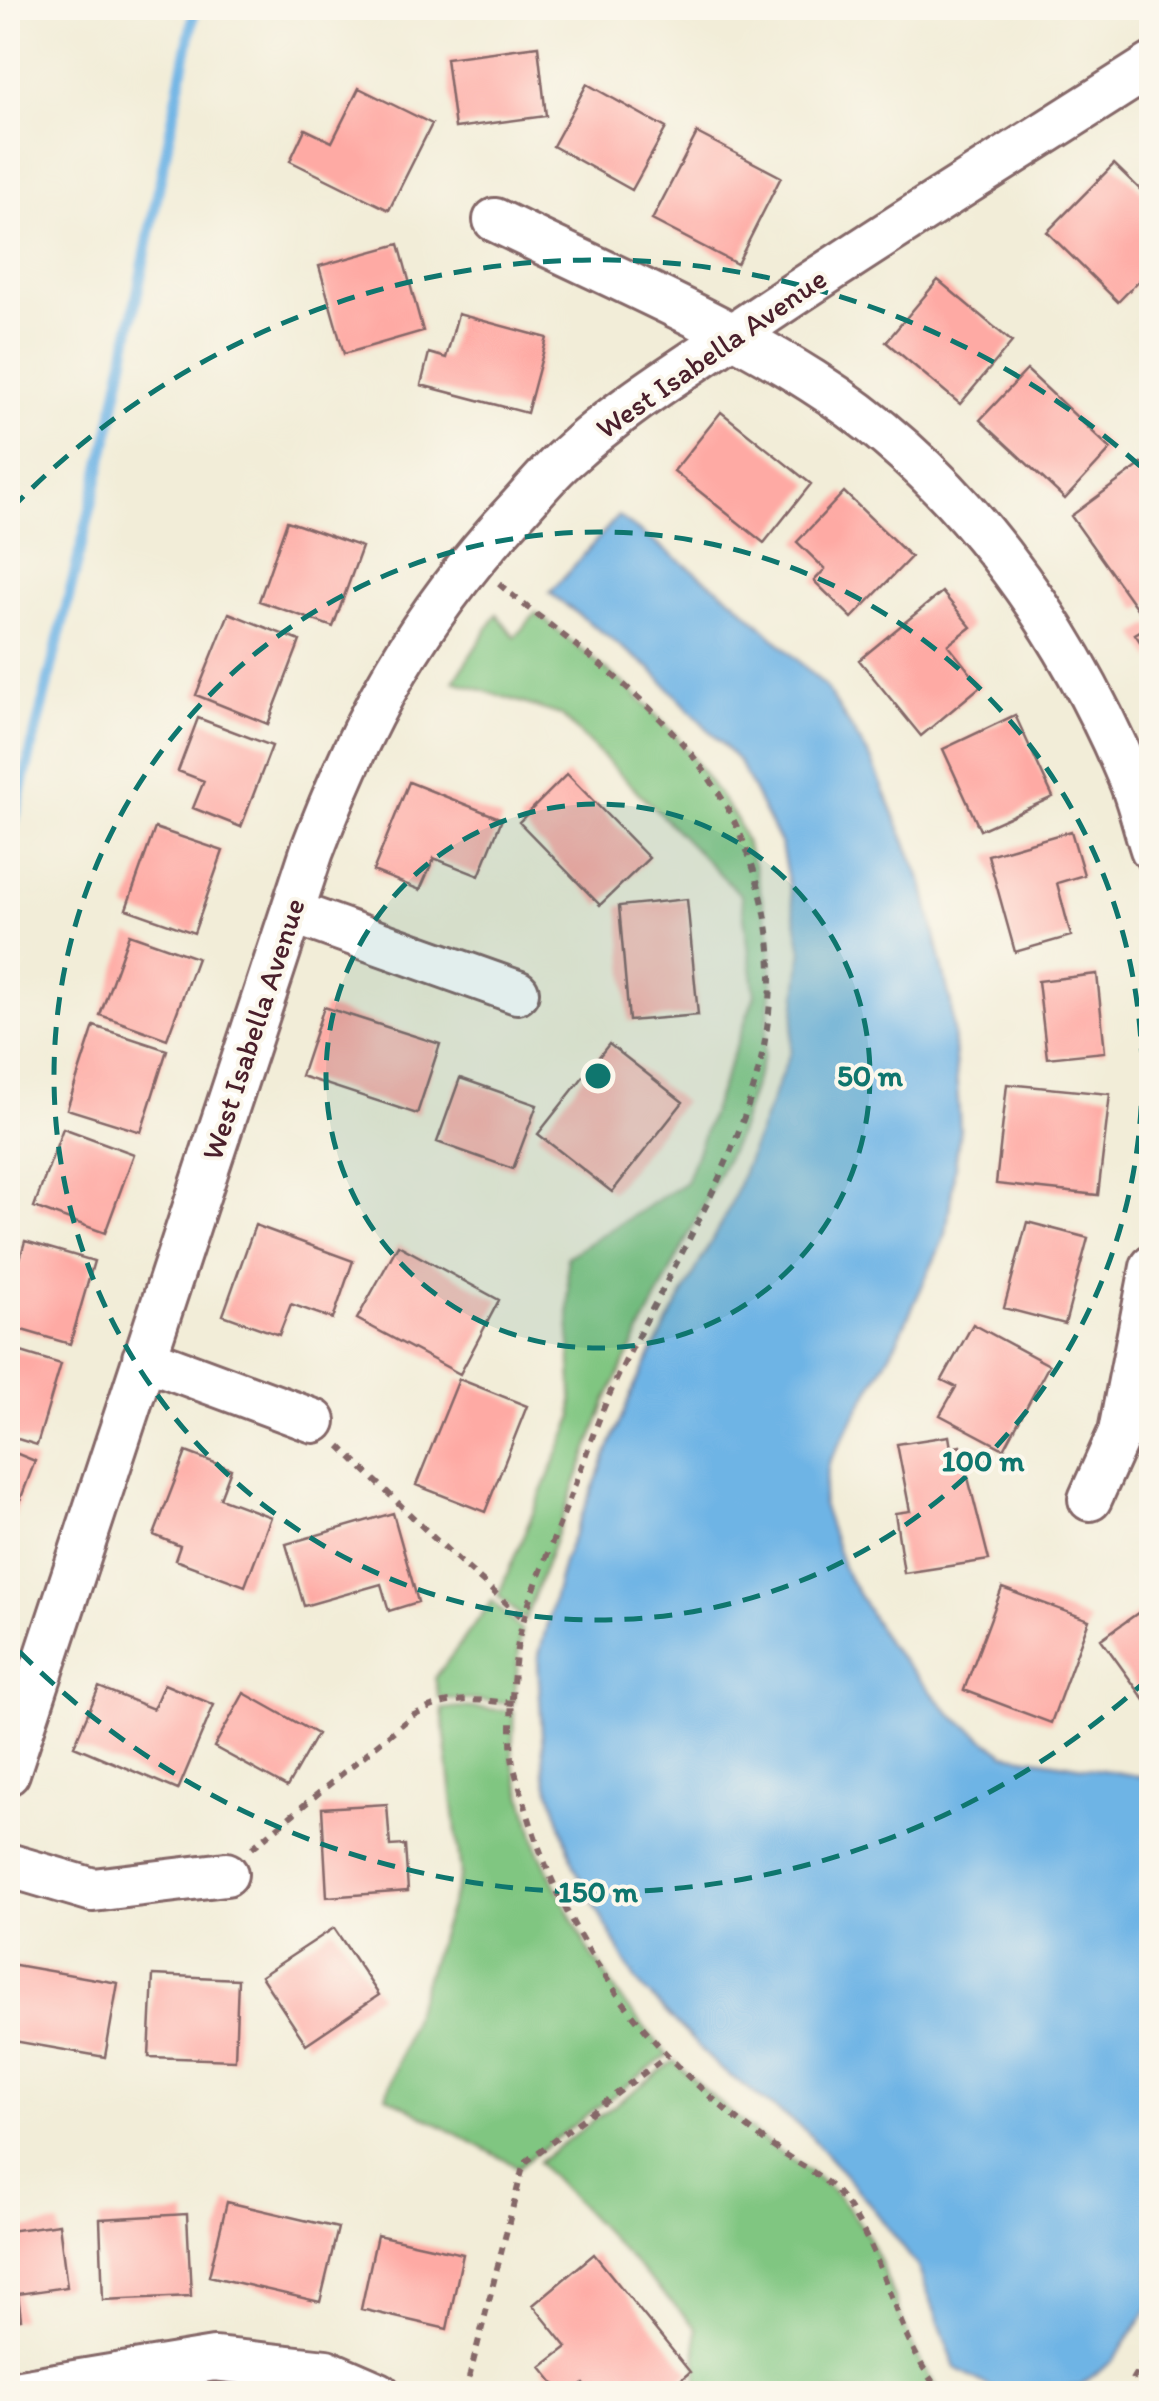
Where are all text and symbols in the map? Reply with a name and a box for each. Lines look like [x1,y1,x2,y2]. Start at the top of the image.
street label: West Isabella Avenue [589,260,833,446]
street label: West Isabella Avenue [193,893,313,1165]
text: 50 m [837,1057,904,1094]
centre of rings [580,1058,616,1094]
text: 100 m [942,1442,1025,1479]
text: 150 m [558,1873,639,1910]

